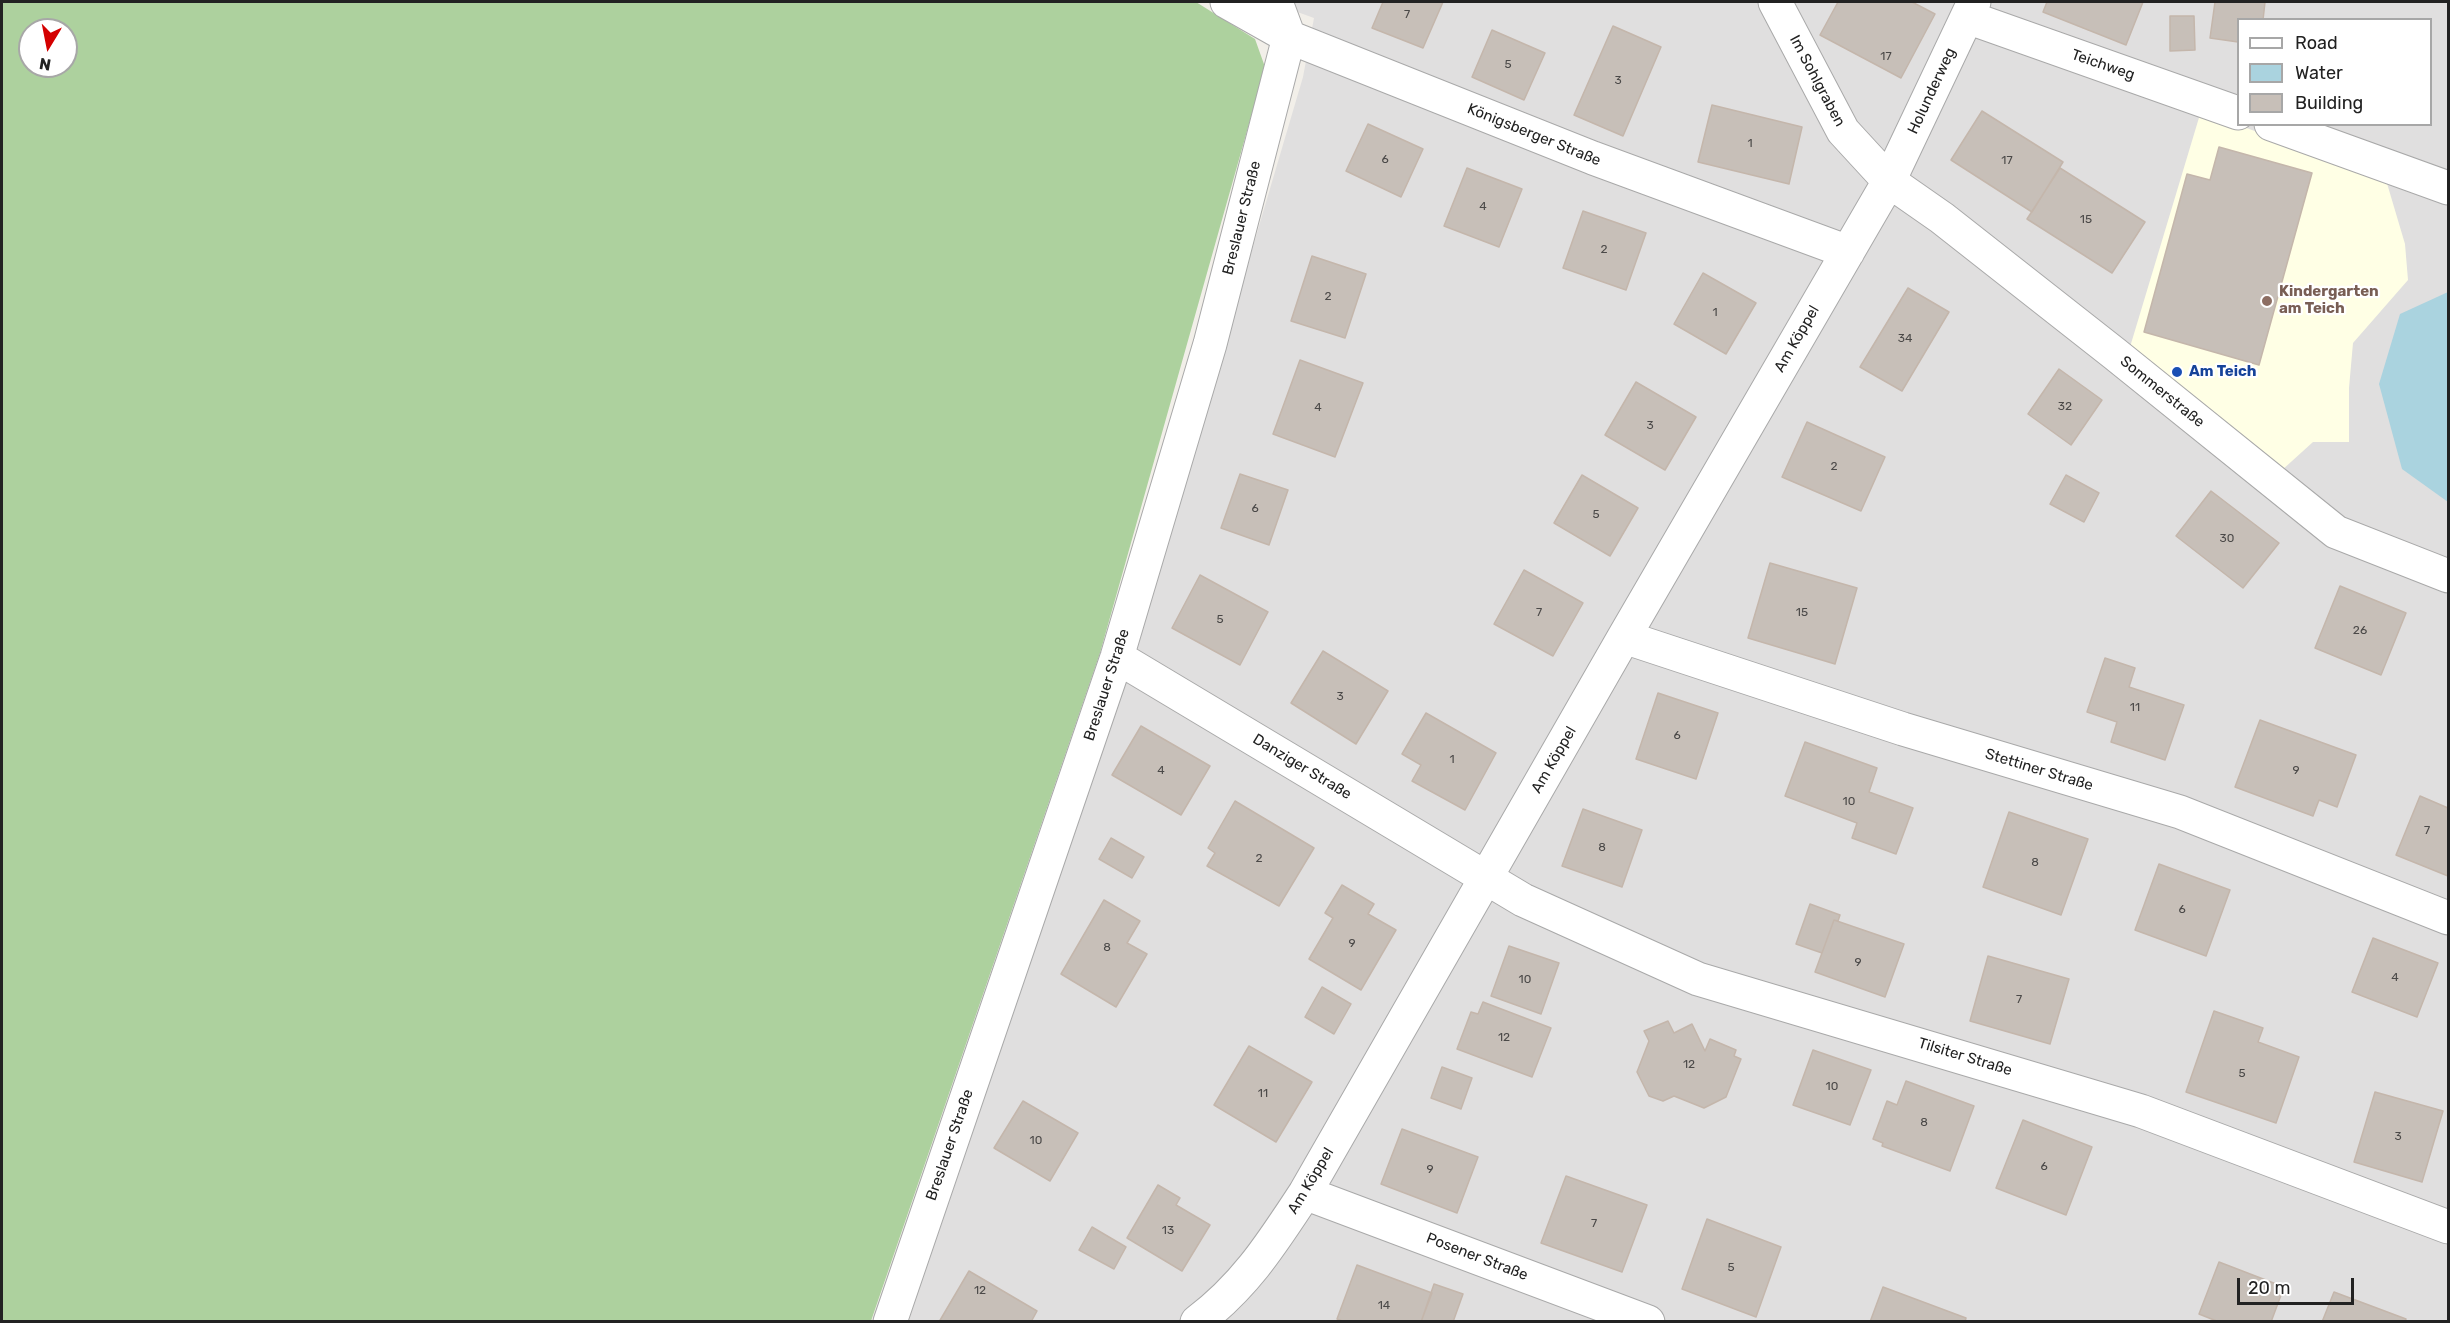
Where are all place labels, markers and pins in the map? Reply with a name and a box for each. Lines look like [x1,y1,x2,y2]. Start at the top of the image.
place label: Kindergarten am Teich [2279,283,2379,318]
marker: Kindergarten am Teich [2260,294,2274,308]
place label: Am Teich [2189,363,2257,381]
marker: Am Teich [2170,365,2184,379]

